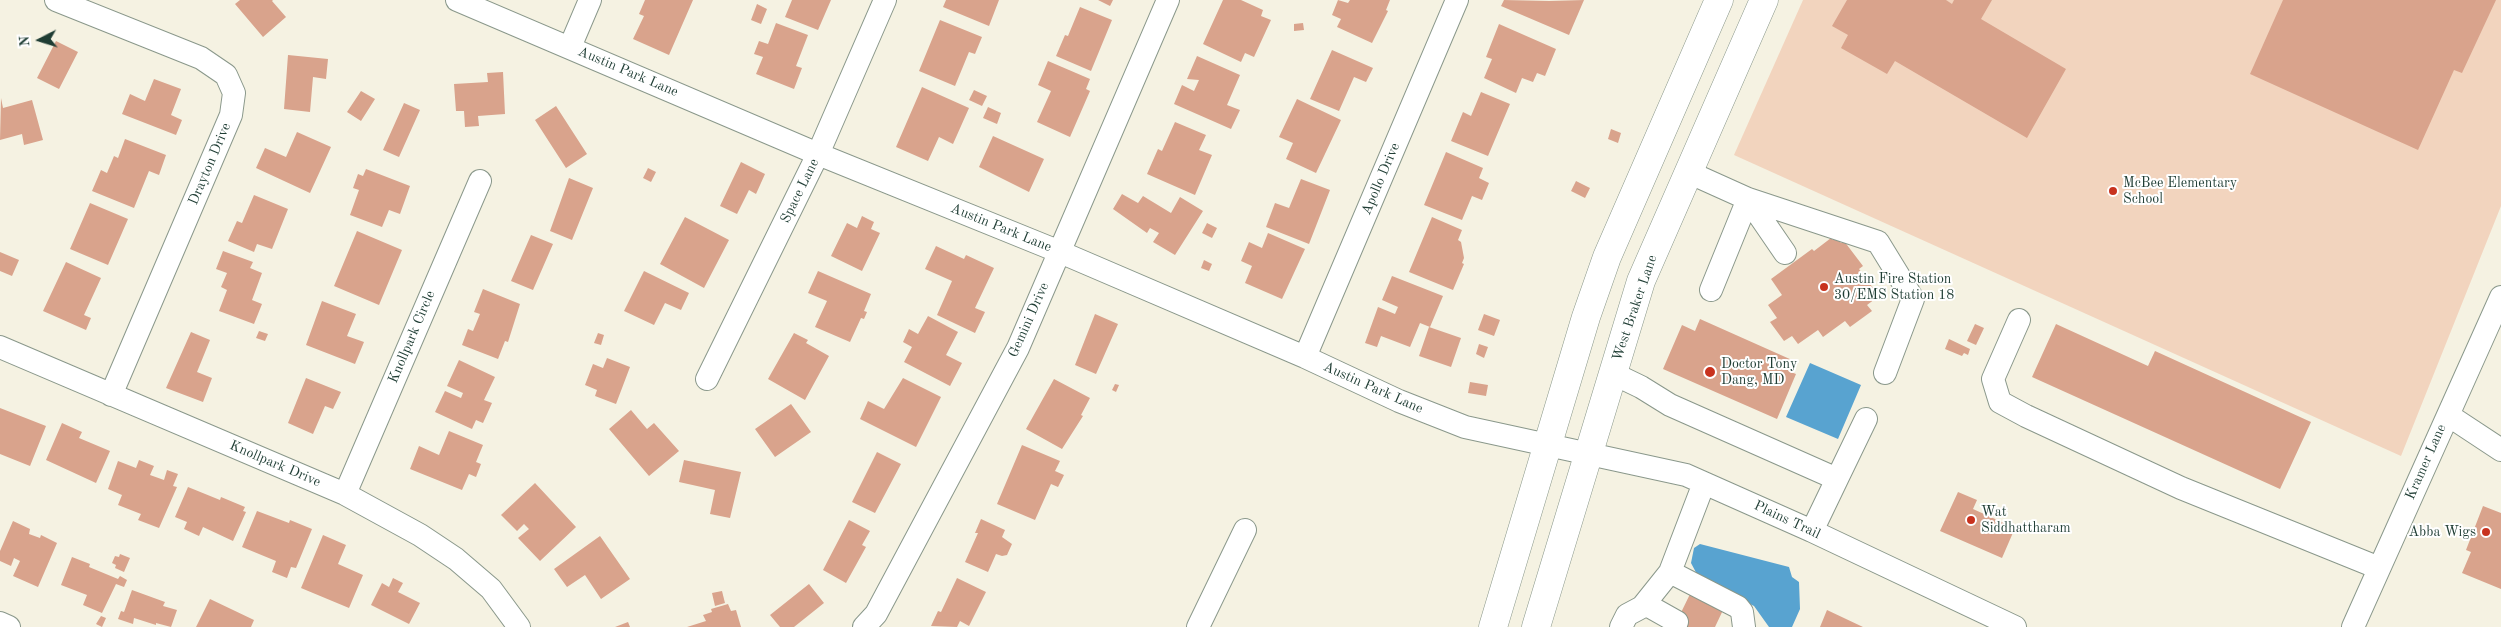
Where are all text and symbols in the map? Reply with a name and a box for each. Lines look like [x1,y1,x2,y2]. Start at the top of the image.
north arrow [15,15,65,65]
text: N [18,35,32,47]
street label: Austin Park Lane [575,43,681,101]
street label: Drayton Drive [185,120,235,208]
street label: Apollo Drive [1358,140,1404,218]
street label: Space Lane [777,156,823,226]
place label: McBee Elementary School [2123,175,2237,208]
marker: McBee Elementary School [2107,185,2119,197]
street label: Austin Park Lane [948,200,1054,256]
street label: West Braker Lane [1609,253,1661,363]
place label: Austin Fire Station 30/EMS Station 18 [1834,271,1954,304]
street label: Gemini Drive [1005,280,1053,360]
marker: Austin Fire Station 30/EMS Station 18 [1818,281,1830,293]
street label: Knollpark Circle [385,288,439,386]
place label: Doctor Tony Dang, MD [1721,356,1797,388]
street label: Austin Park Lane [1320,358,1426,418]
marker: Doctor Tony Dang, MD [1703,365,1717,379]
street label: Kramer Lane [2402,422,2450,502]
street label: Knollpark Drive [227,437,323,491]
street label: Plains Trail [1751,497,1823,543]
place label: Wat Siddhattharam [1981,504,2071,536]
marker: Wat Siddhattharam [1965,514,1977,526]
place label: Abba Wigs [2408,524,2476,540]
marker: Abba Wigs [2480,526,2492,538]

